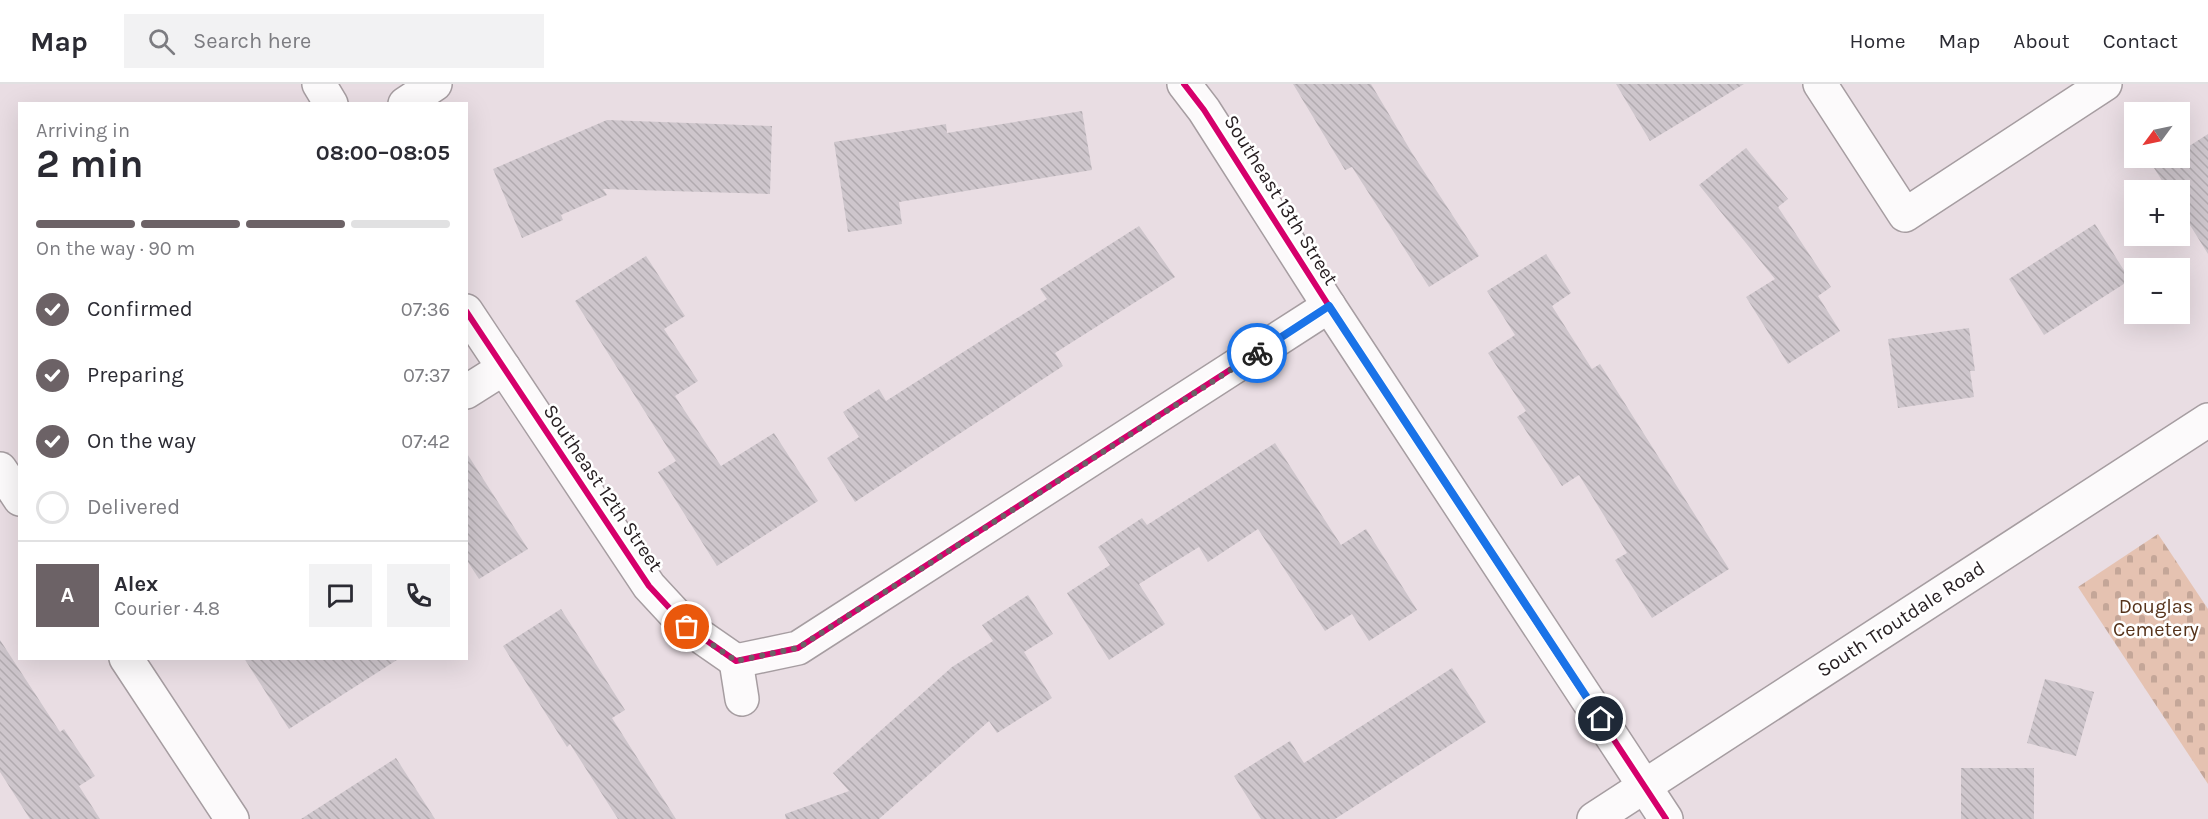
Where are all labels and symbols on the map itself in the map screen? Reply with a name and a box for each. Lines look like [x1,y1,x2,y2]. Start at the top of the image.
north arrow [2124,102,2190,168]
street label: Southeast 13th Street [1219,111,1343,290]
courier [1227,323,1287,383]
street label: Southeast 12th Street [539,400,668,576]
street label: South Troutdale Road [1813,556,1989,682]
park label: Douglas Cemetery [2113,595,2199,641]
pin [661,601,712,652]
pin [1575,693,1626,744]

